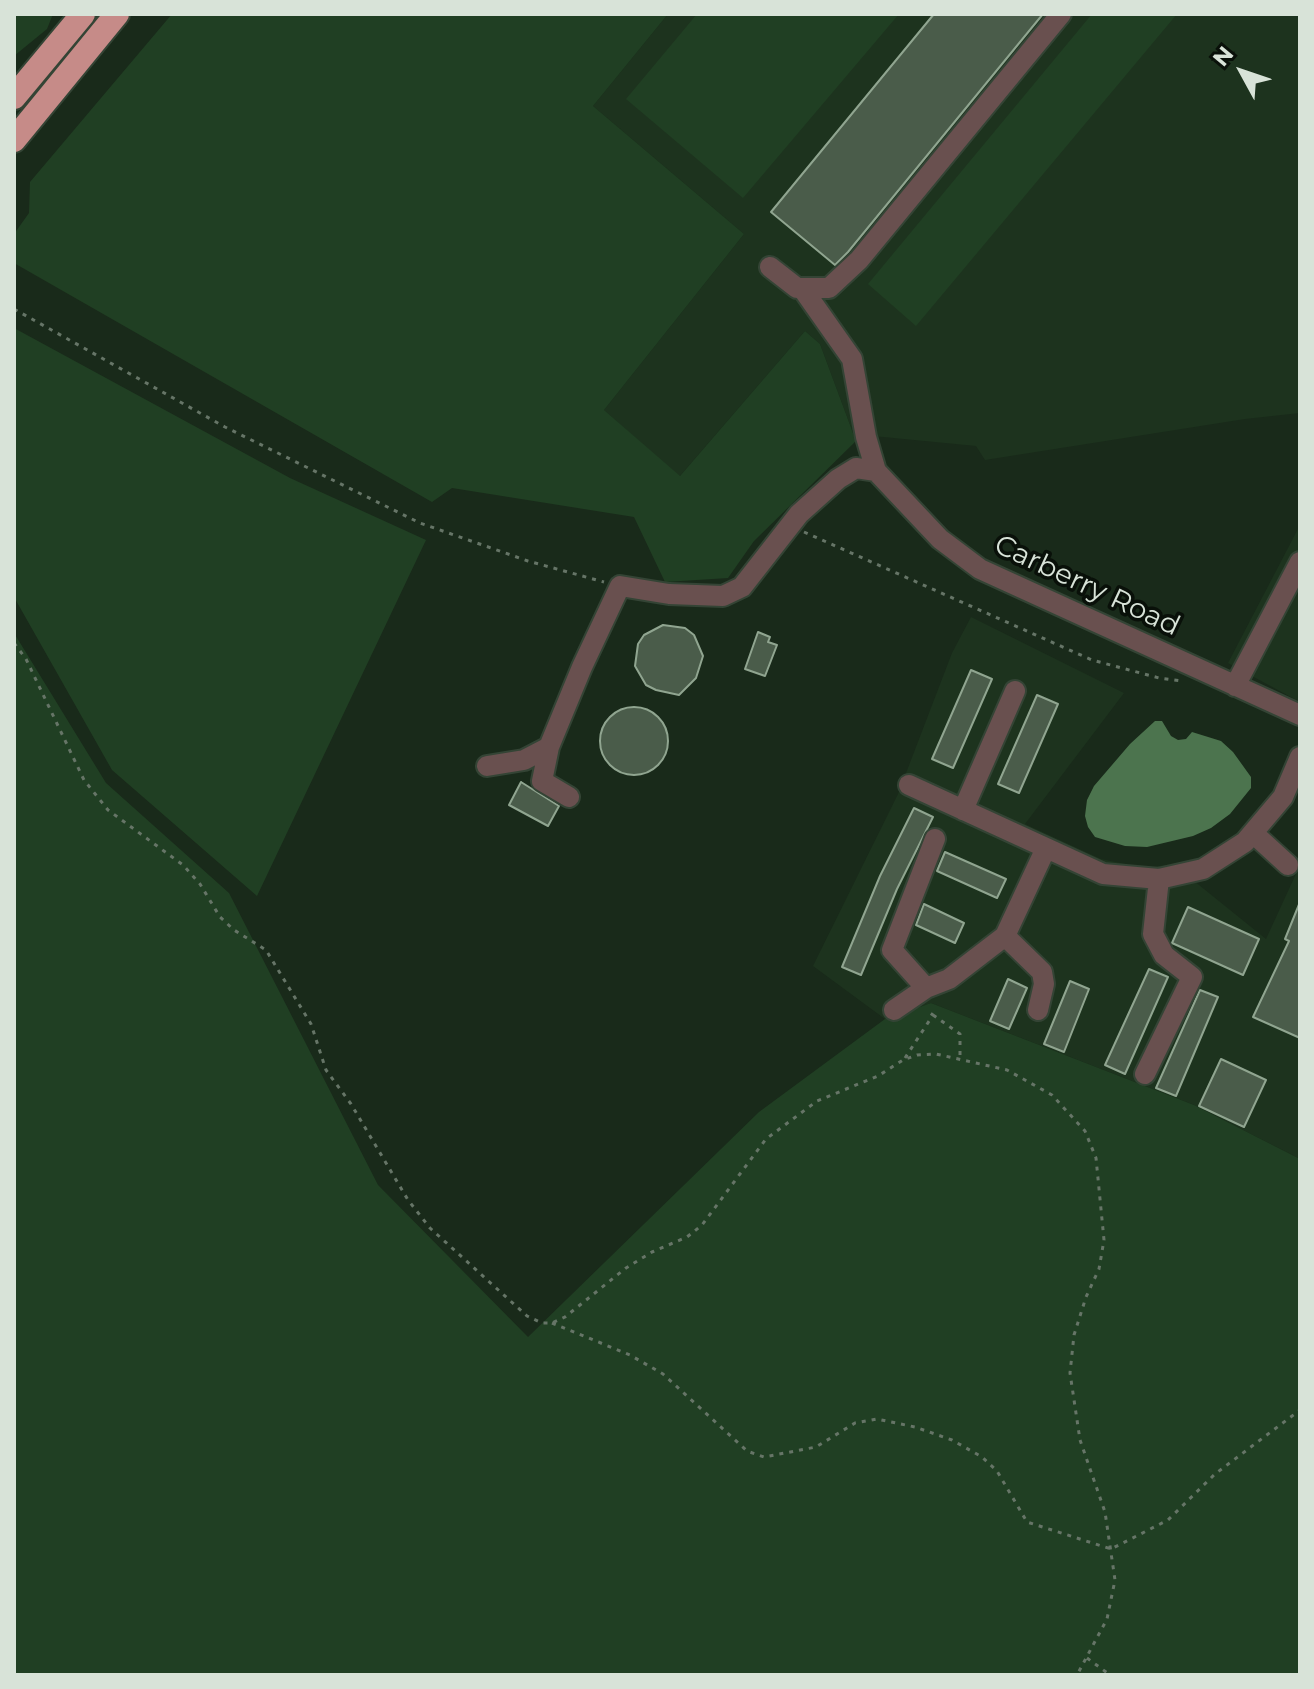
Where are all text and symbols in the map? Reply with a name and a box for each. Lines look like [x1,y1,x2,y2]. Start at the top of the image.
north arrow [1202,32,1282,112]
text: N [1207,41,1239,72]
street label: Carberry Road [989,528,1185,644]

